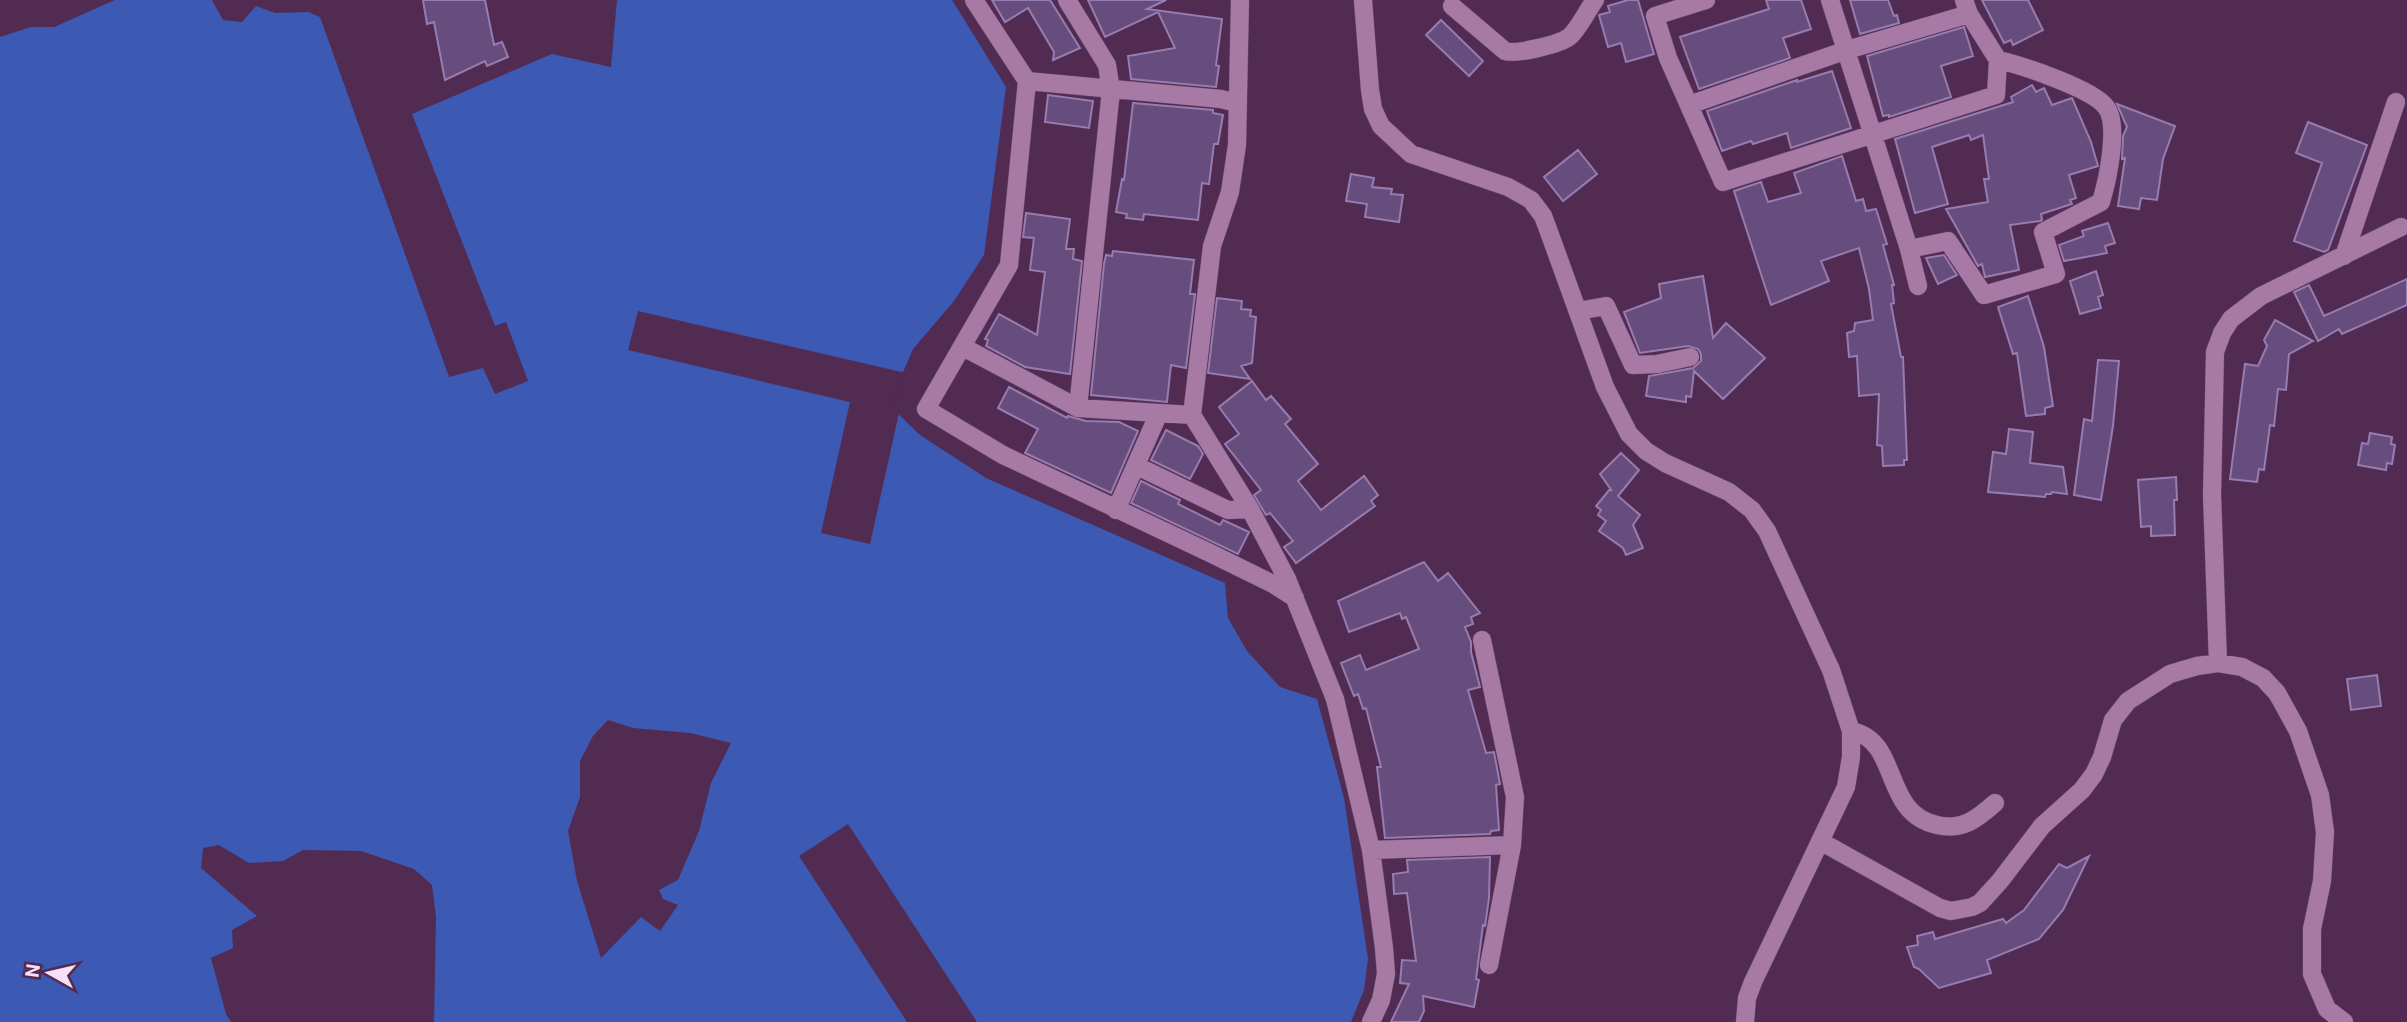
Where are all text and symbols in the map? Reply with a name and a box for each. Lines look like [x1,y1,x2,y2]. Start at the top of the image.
north arrow [14,938,84,1008]
text: N [20,962,45,979]

